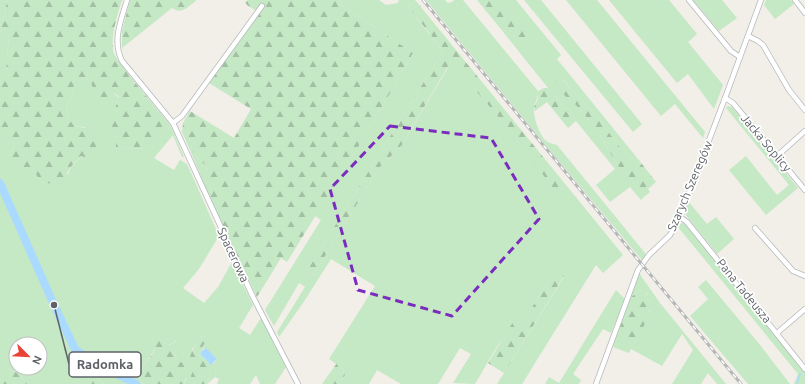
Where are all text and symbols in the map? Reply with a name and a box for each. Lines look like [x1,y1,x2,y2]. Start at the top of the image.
street label: Jacka Soplicy [739,111,794,174]
street label: Szarych Szeregów [665,138,715,233]
street label: Spacerowa [215,225,252,284]
street label: Pana Tadeusza [715,256,774,325]
north arrow [8,336,48,376]
callout: Radomka [69,352,141,377]
text: N [30,354,44,366]
text: Radomka [77,357,133,371]

